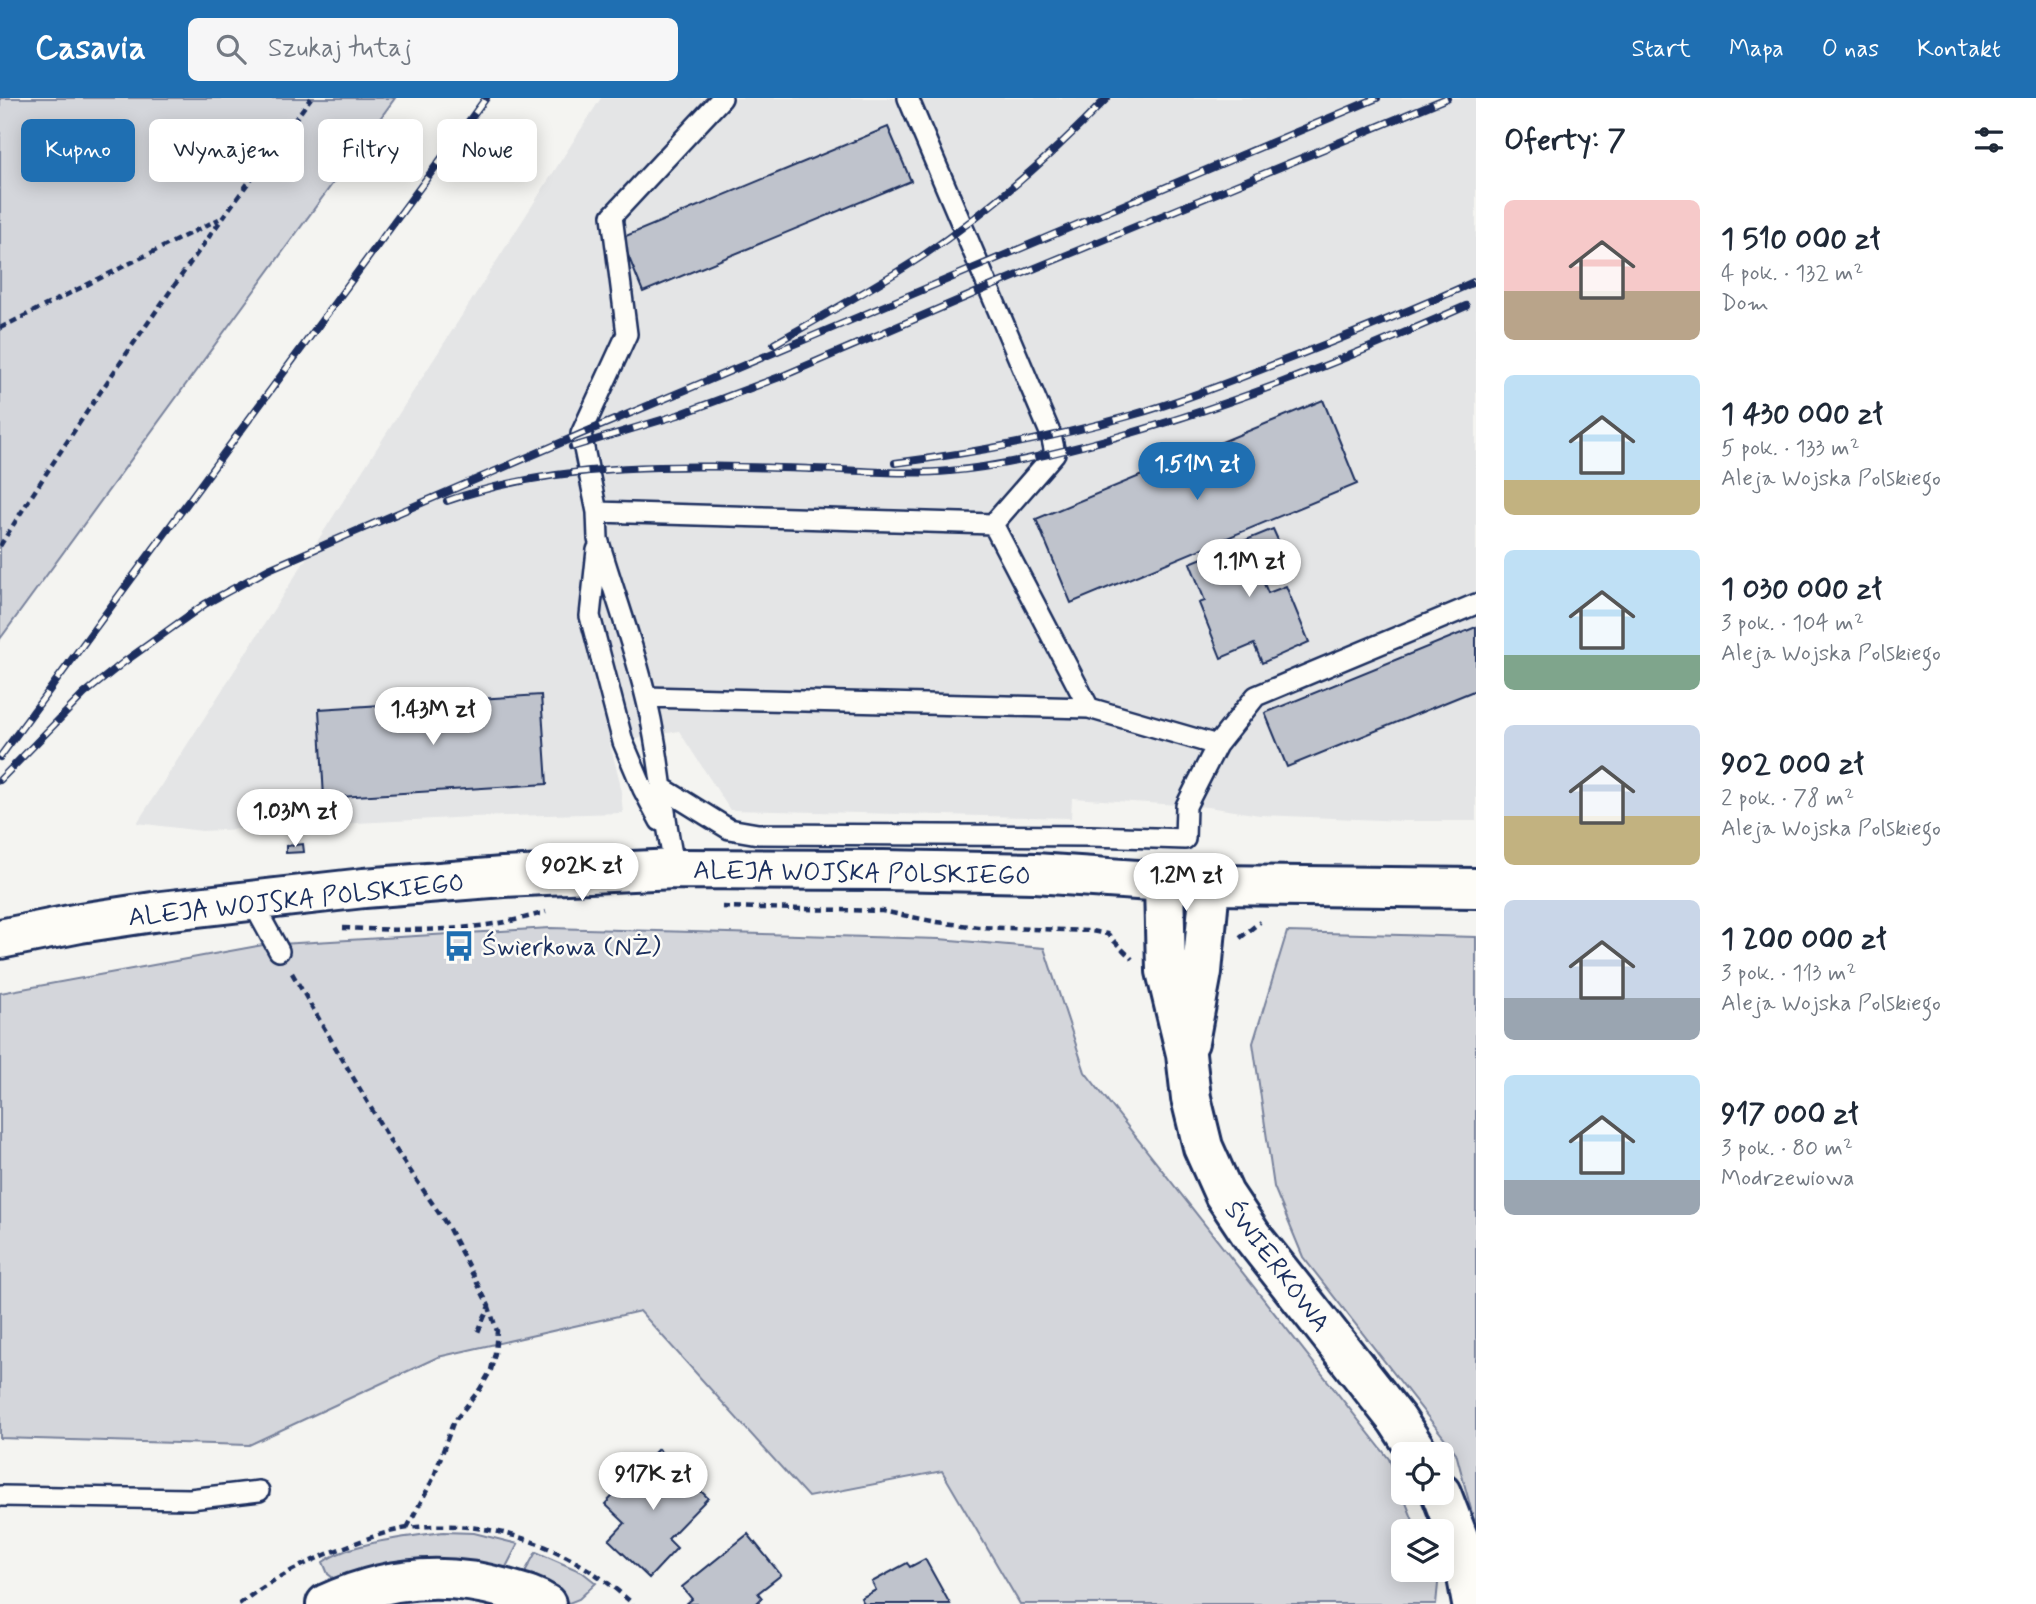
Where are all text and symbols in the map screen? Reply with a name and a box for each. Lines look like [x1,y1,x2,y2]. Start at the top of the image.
search box [188,18,678,81]
text: Casavia [35,27,146,71]
icon: search [212,30,250,68]
text: Szukaj tutaj [268,32,412,66]
text: Start [1632,34,1691,65]
text: Mapa [1729,34,1784,65]
text: O nas [1822,34,1879,65]
text: Kontakt [1917,34,2001,65]
chip: Kupno [21,119,135,182]
chip: Wynajem [149,119,304,182]
chip: Filtry [318,119,423,182]
chip: Nowe [437,119,537,182]
text: Oferty: 7 [1504,121,1626,160]
icon: filters [1970,121,2008,159]
text: 1 510 000 zł [1721,220,1880,259]
icon: home [1560,228,1644,312]
text: 4 pok. · 132 m² [1721,259,1864,289]
text: Dom [1721,289,1769,319]
text: 1 430 000 zł [1721,395,1883,434]
icon: home [1560,403,1644,487]
text: 5 pok. · 133 m² [1721,434,1860,464]
pin: 1.51M zł [1125,442,1269,502]
text: 1.51M zł [1154,450,1240,480]
text: Aleja Wojska Polskiego [1721,464,1941,494]
pin: 1.1M zł [1184,540,1314,599]
text: 1.1M zł [1213,547,1285,577]
text: 1 030 000 zł [1721,570,1882,609]
icon: home [1560,578,1644,662]
text: 3 pok. · 104 m² [1721,609,1864,639]
text: Aleja Wojska Polskiego [1721,639,1941,669]
pin: 1.43M zł [361,688,505,747]
text: 1.43M zł [391,695,475,725]
text: 902 000 zł [1721,745,1864,784]
icon: home [1560,753,1644,837]
text: 2 pok. · 78 m² [1721,784,1854,814]
pin: 1.03M zł [223,790,367,849]
text: 1.03M zł [253,797,337,827]
text: Aleja Wojska Polskiego [1721,814,1941,844]
pin: 902K zł [517,844,647,903]
text: 902K zł [542,851,622,881]
street label: ALEJA WOJSKA POLSKIEGO [693,854,1031,894]
pin: 1.2M zł [1121,854,1251,913]
text: 1.2M zł [1150,861,1222,891]
street label: ALEJA WOJSKA POLSKIEGO [126,866,466,936]
text: 1 200 000 zł [1721,920,1886,959]
icon: home [1560,928,1644,1012]
bus stop icon: Świerkowa (NŻ) [442,929,476,963]
place label: Świerkowa (NŻ) [482,930,661,965]
text: 3 pok. · 113 m² [1721,959,1856,989]
text: Aleja Wojska Polskiego [1721,989,1941,1019]
text: 917 000 zł [1721,1095,1859,1134]
icon: home [1560,1103,1644,1187]
text: 3 pok. · 80 m² [1721,1134,1853,1164]
text: Modrzewiowa [1721,1164,1855,1194]
street label: ŚWIERKOWA [1216,1194,1338,1340]
map controls [1391,1442,1454,1582]
button: locate [1391,1442,1454,1505]
pin: 917K zł [588,1452,718,1512]
text: 917K zł [615,1460,691,1490]
button: layers [1391,1519,1454,1582]

